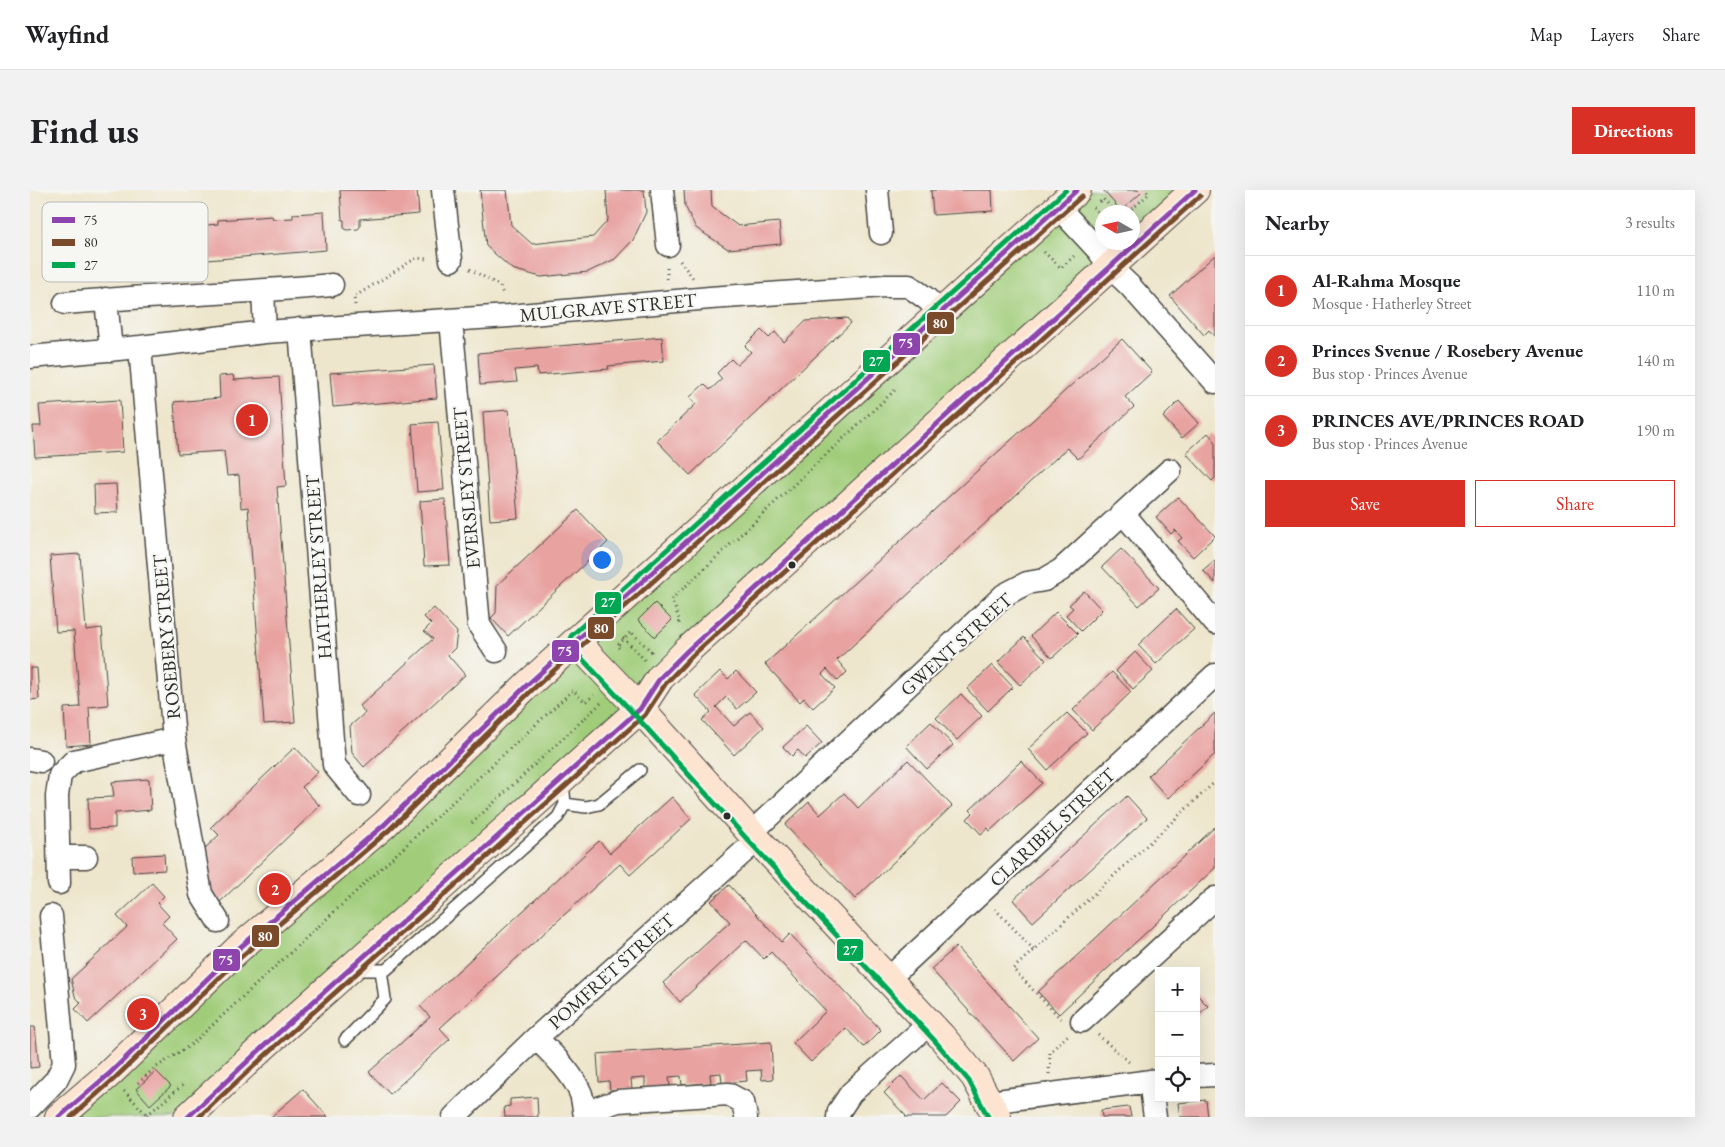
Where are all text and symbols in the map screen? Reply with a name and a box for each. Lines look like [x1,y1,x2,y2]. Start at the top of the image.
text: Wayfind [25,19,109,50]
text: Map [1530,23,1562,46]
text: Layers [1590,23,1634,46]
text: Share [1662,23,1700,46]
button: Directions [1572,107,1695,154]
text: Find us [30,108,139,153]
legend [42,202,208,282]
north arrow [1095,205,1140,250]
text: Nearby [1265,209,1329,236]
text: 75 [84,211,97,229]
text: 3 results [1625,212,1675,233]
text: 80 [84,233,98,251]
text: 27 [84,256,98,274]
text: Al-Rahma Mosque [1312,268,1461,293]
text: 1 [1277,280,1285,301]
text: 110 m [1636,280,1675,301]
street label: MULGRAVE STREET [519,287,698,328]
text: Mosque · Hatherley Street [1312,293,1471,314]
line badge: 80 [926,311,955,335]
text: 80 [933,314,948,332]
line badge: 75 [892,332,921,356]
text: 75 [899,334,913,352]
text: Princes Svenue / Rosebery Avenue [1312,338,1583,363]
line badge: 27 [862,349,891,373]
text: 2 [1277,350,1285,371]
text: 140 m [1636,350,1675,371]
text: 27 [869,352,884,370]
text: Bus stop · Princes Avenue [1312,363,1467,384]
pin: 1 [236,401,268,439]
street label: EVERSLEY STREET [447,406,486,570]
text: PRINCES AVE/PRINCES ROAD [1312,408,1584,433]
text: 3 [1277,420,1285,441]
text: 190 m [1636,420,1675,441]
text: Bus stop · Princes Avenue [1312,433,1467,454]
street label: HATHERLEY STREET [300,474,337,660]
button: Save [1265,480,1465,527]
button: Share [1475,480,1675,527]
your location [589,547,615,573]
street label: ROSEBERY STREET [147,553,186,721]
unlabelled marker [787,560,797,570]
street label: GWENT STREET [895,587,1018,701]
line badge: 27 [594,591,622,615]
text: 27 [601,593,616,611]
line badge: 80 [587,616,615,640]
text: 80 [594,619,609,637]
line badge: 75 [551,639,580,663]
text: 75 [558,642,572,660]
street label: CLARIBEL STREET [984,762,1121,892]
unlabelled marker [722,811,732,821]
pin: 2 [259,870,291,908]
street label: POMFRET STREET [543,908,680,1035]
line badge: 80 [251,924,280,948]
text: 80 [258,927,273,945]
line badge: 27 [836,938,864,962]
text: 27 [843,941,858,959]
line badge: 75 [212,948,241,972]
text: 75 [219,951,233,969]
map controls [1155,967,1200,1102]
button: + [1155,967,1200,1012]
pin: 3 [127,995,159,1033]
button: − [1155,1012,1200,1057]
button: locate [1155,1057,1200,1102]

